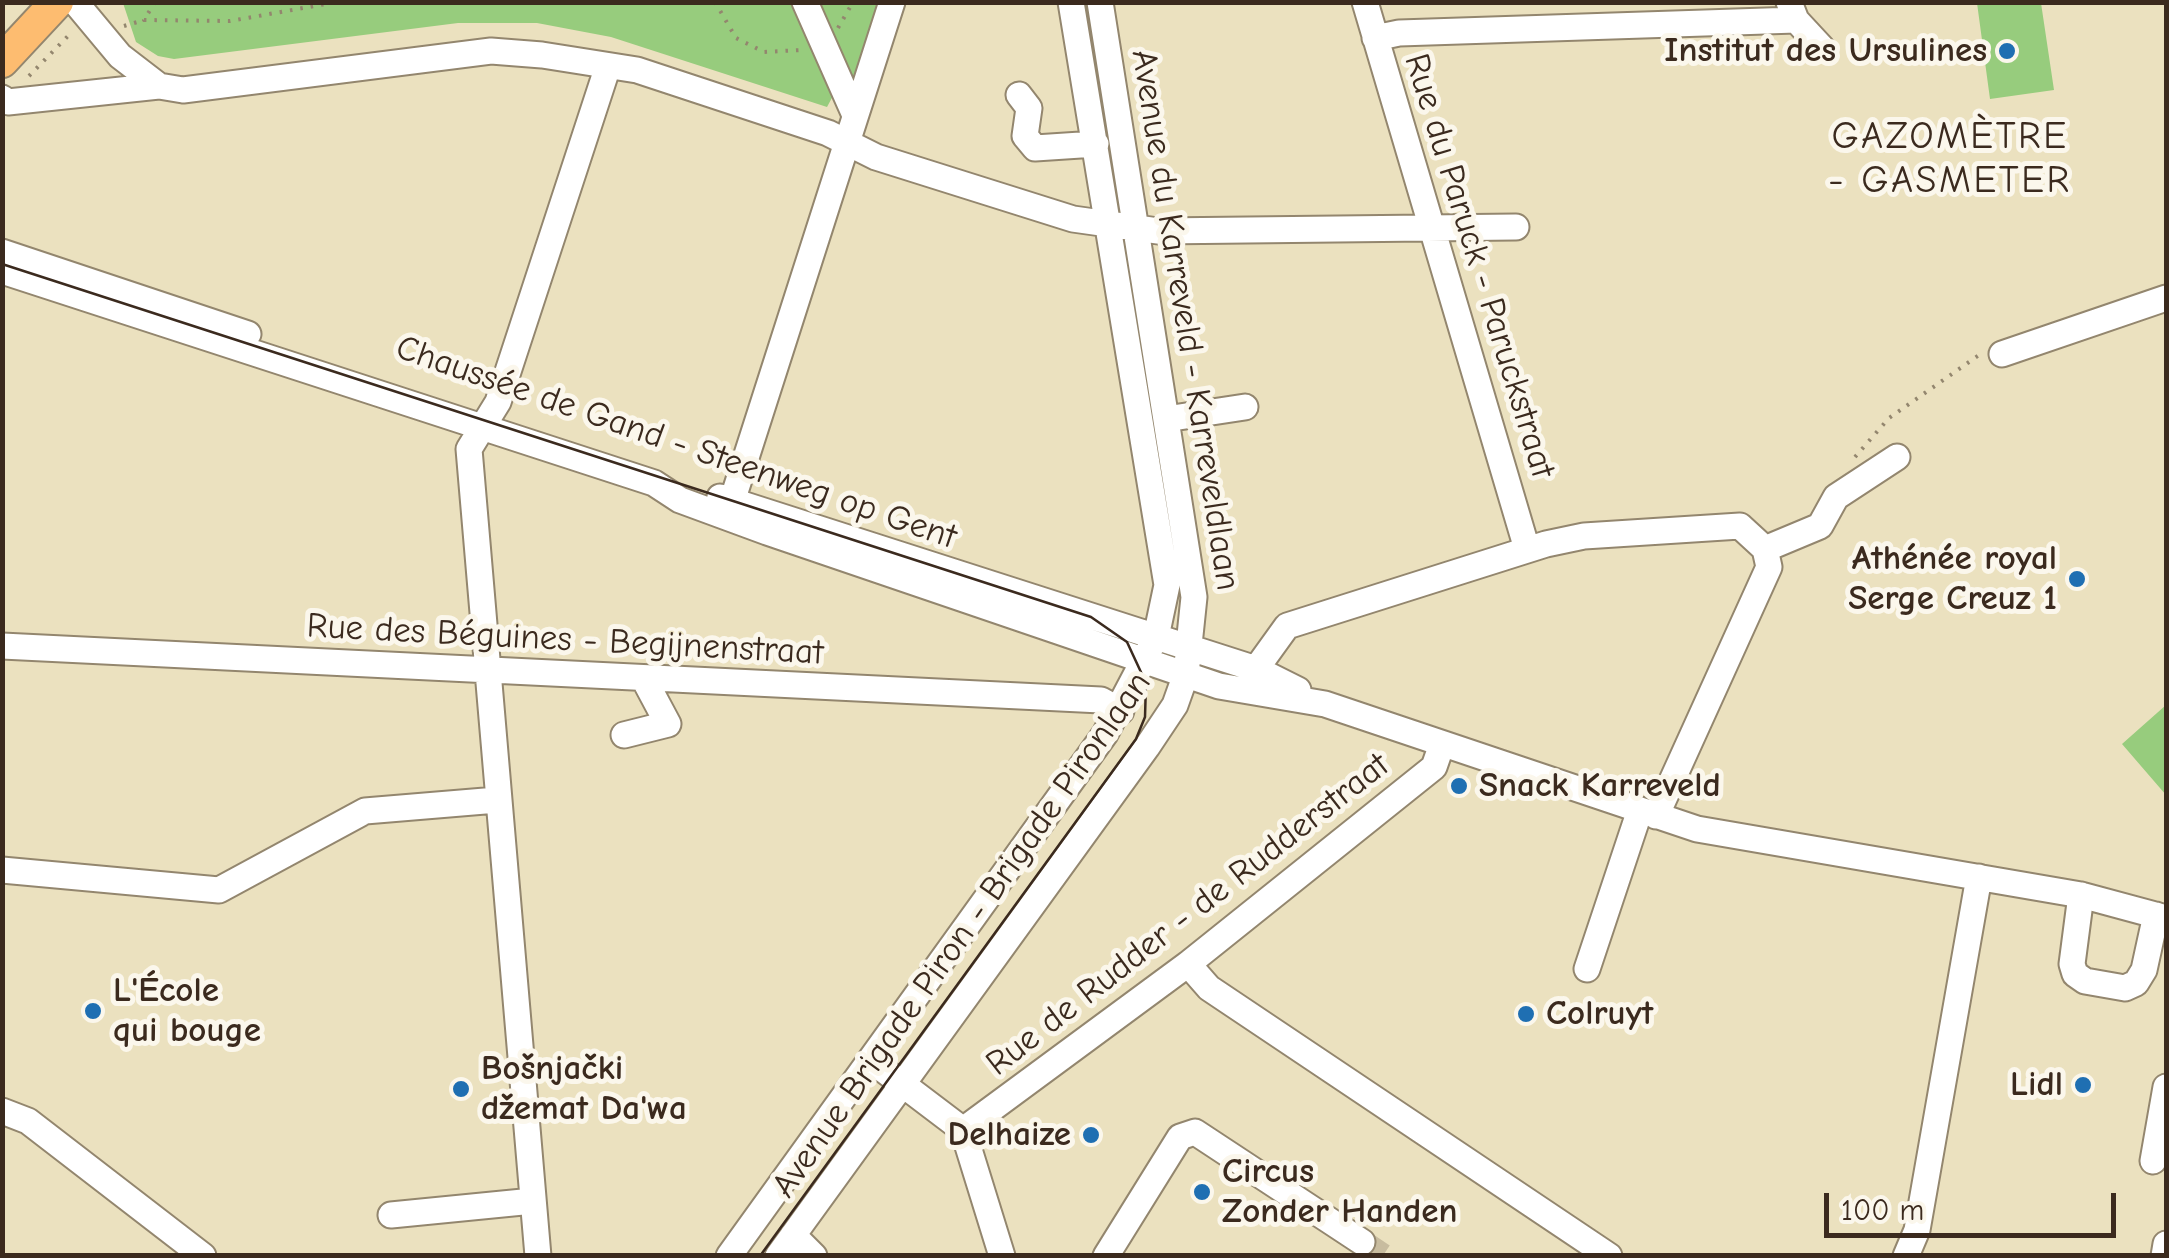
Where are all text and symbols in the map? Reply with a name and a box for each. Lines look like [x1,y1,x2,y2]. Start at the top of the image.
place label: Institut des Ursulines [1664,30,1987,72]
marker: Institut des Ursulines [1996,40,2018,62]
street label: Avenue du Karreveld - Karreveldlaan [1121,47,1249,593]
street label: Rue du Paruck - Paruckstraat [1394,49,1564,483]
district label: GAZOMÈTRE - GASMETER [1828,114,2072,203]
street label: Chaussée de Gand - Steenweg op Gent [390,327,962,559]
place label: Athénée royal Serge Creuz 1 [1848,538,2057,620]
marker: Athénée royal Serge Creuz 1 [2066,568,2088,590]
street label: Rue des Béguines - Begijnenstraat [306,606,824,674]
street label: Avenue Brigade Piron - Brigade Pironlaan [764,664,1160,1206]
street label: Rue de Rudder - de Rudderstraat [978,745,1398,1085]
place label: Snack Karreveld [1479,765,1721,807]
marker: Snack Karreveld [1448,775,1470,797]
place label: L'École qui bouge [113,970,261,1052]
place label: Colruyt [1546,993,1653,1035]
marker: L'École qui bouge [82,1000,104,1022]
marker: Colruyt [1515,1003,1537,1025]
place label: Bošnjački džemat Da'wa [481,1048,687,1130]
place label: Lidl [2010,1064,2063,1106]
marker: Lidl [2072,1074,2094,1096]
marker: Bošnjački džemat Da'wa [450,1078,472,1100]
place label: Delhaize [947,1114,1071,1156]
marker: Delhaize [1080,1124,1102,1146]
place label: Circus Zonder Handen [1222,1151,1457,1233]
scale bar [1829,1173,2122,1235]
marker: Circus Zonder Handen [1191,1181,1213,1203]
text: 100 m [1841,1193,1924,1228]

